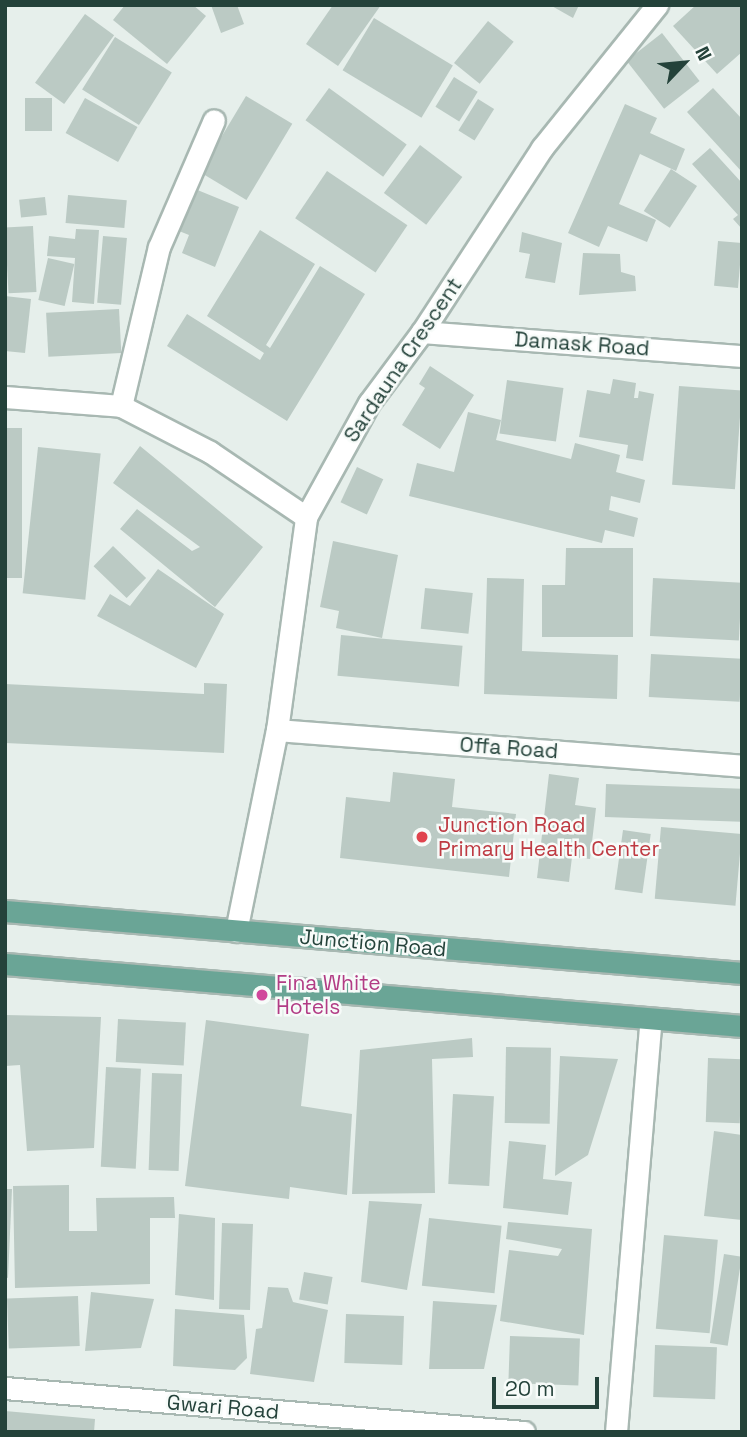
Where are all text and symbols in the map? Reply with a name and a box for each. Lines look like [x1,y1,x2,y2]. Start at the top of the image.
north arrow [649,28,719,98]
text: N [689,42,717,65]
street label: Sardauna Crescent [339,273,467,447]
street label: Damask Road [514,327,650,361]
street label: Offa Road [459,732,559,764]
place label: Junction Road Primary Health Center [438,812,659,862]
marker: Junction Road Primary Health Center [412,827,432,847]
street label: Junction Road [298,924,448,962]
place label: Fina White Hotels [276,970,381,1020]
marker: Fina White Hotels [254,987,270,1003]
scale bar [495,1364,602,1408]
text: 20 m [505,1375,555,1402]
street label: Gwari Road [166,1390,280,1424]

